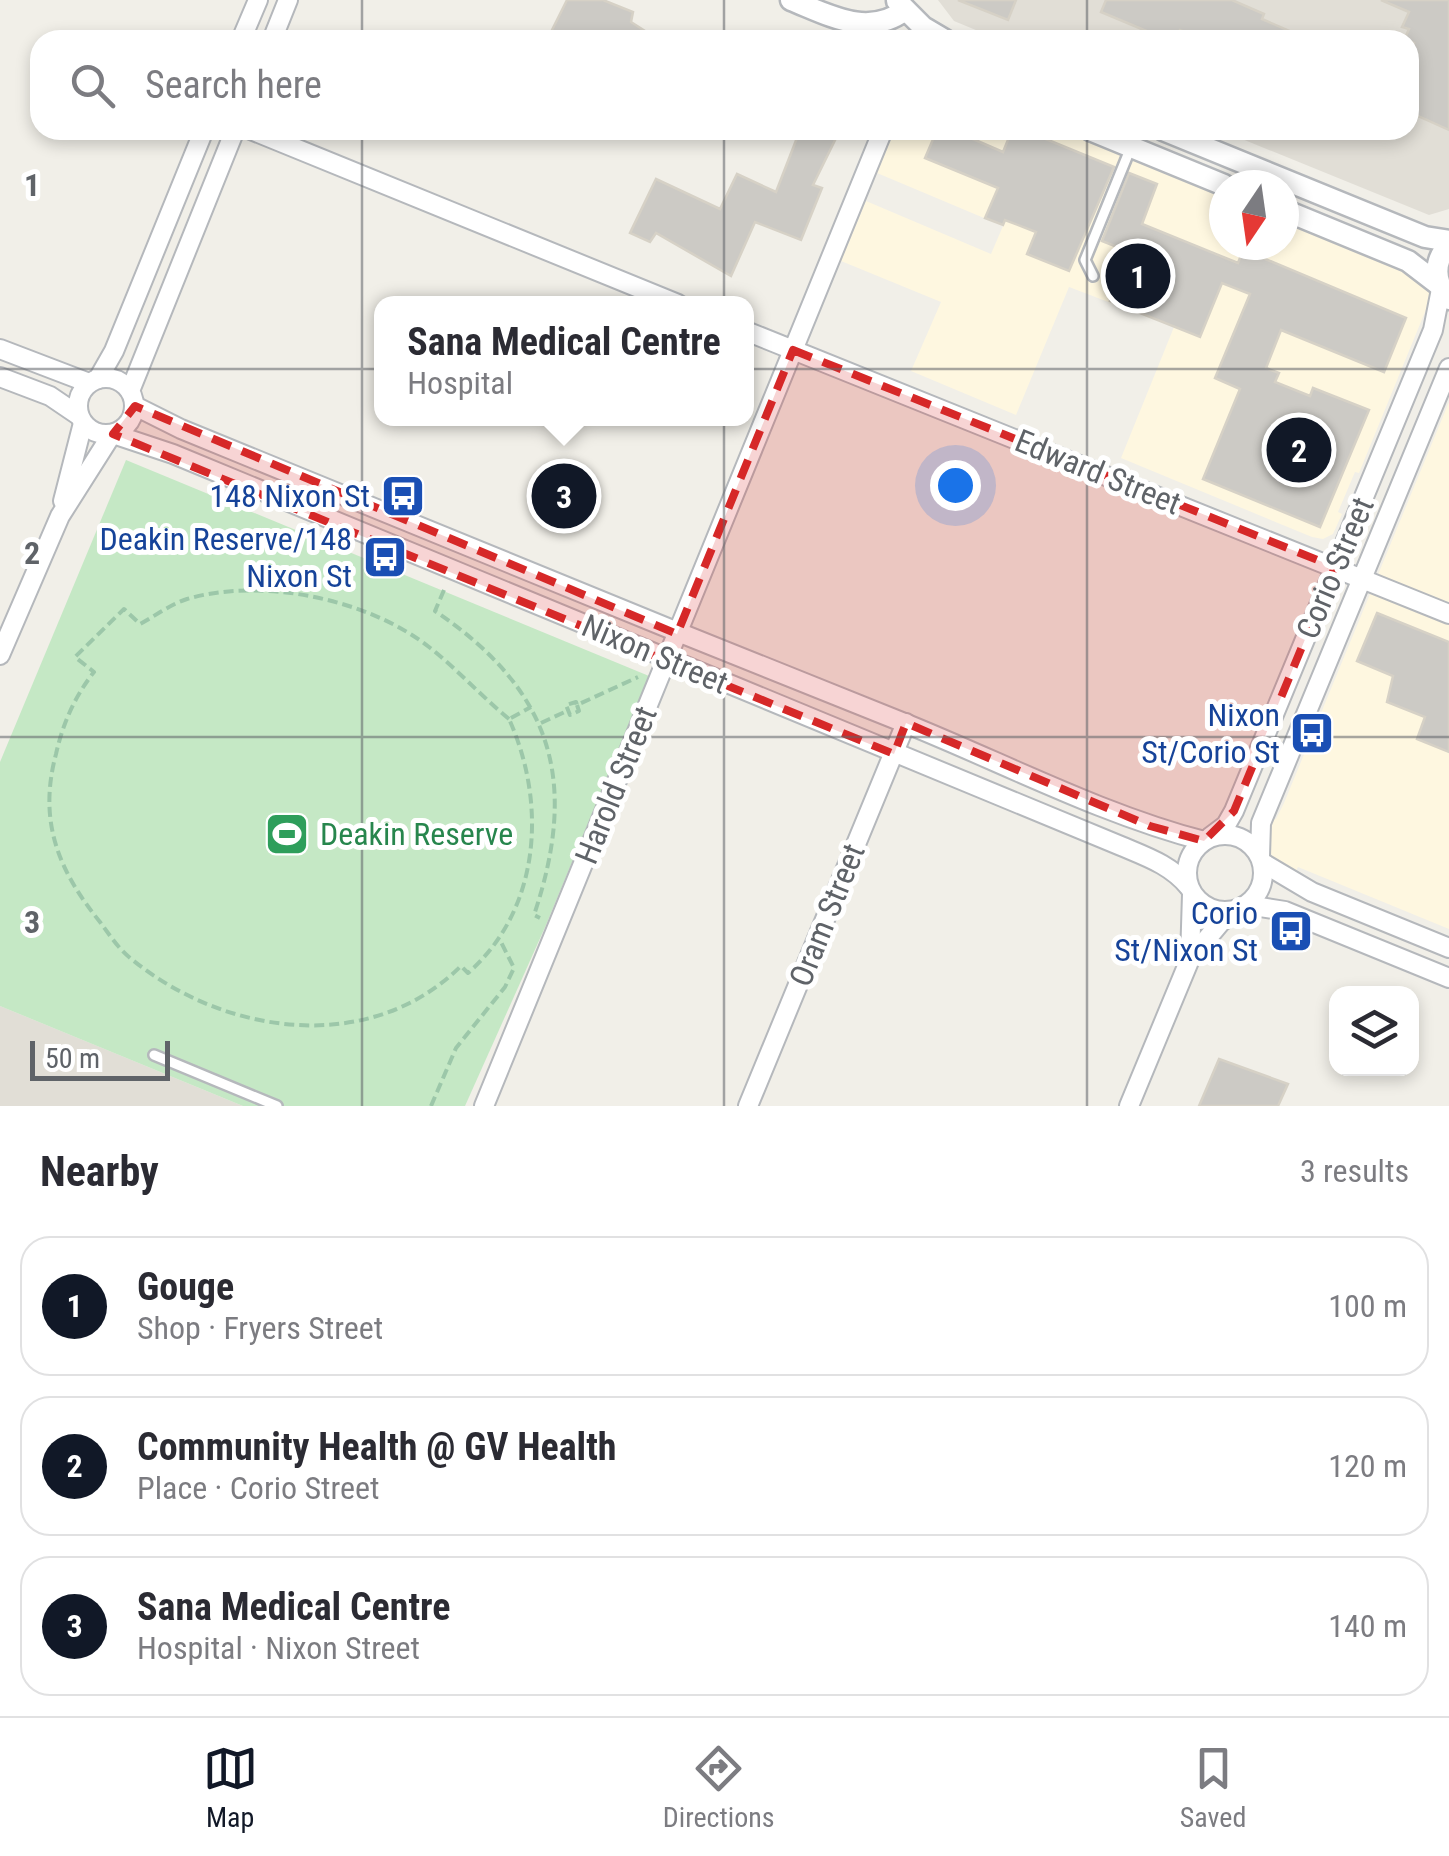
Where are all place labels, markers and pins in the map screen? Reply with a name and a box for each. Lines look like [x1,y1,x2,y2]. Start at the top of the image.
pin: 1 [1106,238,1170,314]
pin: 2 [1266,412,1332,488]
pin: 3 [532,458,596,534]
bus stop icon: 148 Nixon St [380,473,426,519]
place label: 148 Nixon St [209,477,370,515]
place label: Deakin Reserve/148 Nixon St [99,520,352,595]
bus stop icon: Deakin Reserve/148 Nixon St [362,534,408,580]
place label: Nixon St/Corio St [1141,696,1280,771]
bus stop icon: Nixon St/Corio St [1289,710,1335,756]
sports icon: Deakin Reserve [264,811,310,857]
place label: Deakin Reserve [320,815,513,853]
place label: Corio St/Nixon St [1114,894,1258,969]
bus stop icon: Corio St/Nixon St [1268,908,1314,954]

